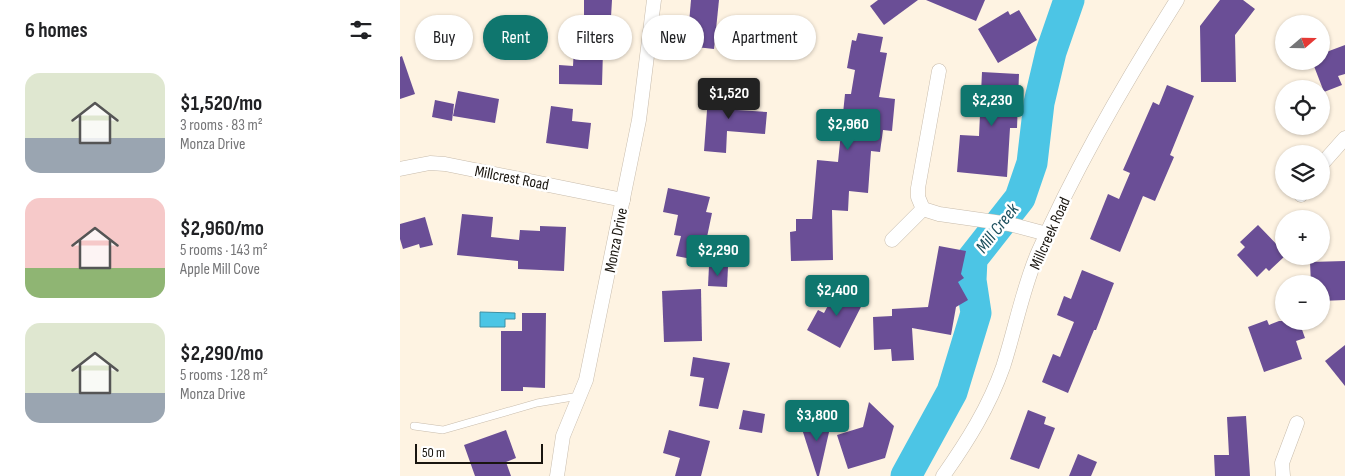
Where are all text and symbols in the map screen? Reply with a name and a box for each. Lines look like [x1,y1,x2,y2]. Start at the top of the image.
chip: Buy [415,15,473,60]
chip: Rent [483,15,548,60]
chip: Filters [558,15,632,60]
chip: New [642,15,704,60]
chip: Apartment [714,15,816,60]
north arrow [1275,15,1330,70]
map controls [1275,15,1330,330]
icon: filters [347,16,375,44]
text: 6 homes [25,18,88,43]
pin: $1,520 [688,78,770,120]
button: locate [1275,80,1330,135]
text: $1,520 [709,84,749,103]
pin: $2,230 [951,84,1033,127]
text: $1,520/mo [180,91,262,116]
text: $2,230 [972,91,1012,110]
icon: home [65,93,125,153]
pin: $2,960 [807,108,889,151]
text: $2,960 [827,115,869,134]
text: 3 rooms · 83 m² [180,116,263,135]
text: Monza Drive [180,135,245,154]
button: layers [1275,145,1330,200]
street label: Millcrest Road [473,162,550,195]
street label: Millcreek Road [1026,194,1075,273]
water label: Mill Creek [972,198,1024,257]
street label: Monza Drive [601,206,632,274]
button: + [1275,210,1330,265]
text: $2,960/mo [180,216,264,241]
icon: home [65,218,125,278]
pin: $2,290 [677,234,759,277]
text: 5 rooms · 143 m² [180,241,268,260]
text: $2,290 [697,241,739,260]
text: Apple Mill Cove [180,260,260,279]
pin: $2,400 [796,274,878,317]
button: − [1275,275,1330,330]
text: $2,400 [816,281,858,300]
text: $2,290/mo [180,341,263,366]
icon: home [65,343,125,403]
text: 5 rooms · 128 m² [180,366,268,385]
text: Monza Drive [180,385,245,404]
pin: $3,800 [776,400,858,442]
text: $3,800 [796,406,838,425]
scale bar [415,441,542,464]
text: 50 m [422,444,445,461]

